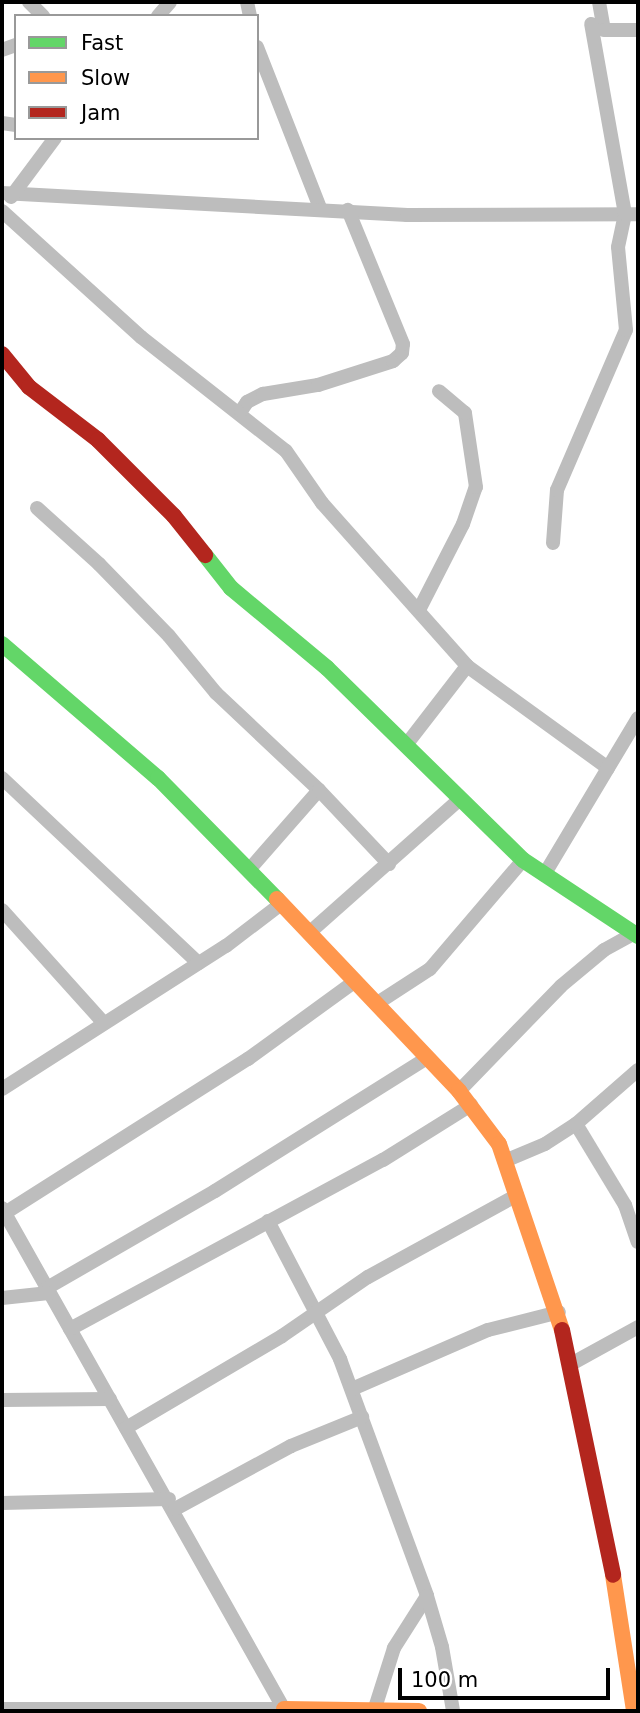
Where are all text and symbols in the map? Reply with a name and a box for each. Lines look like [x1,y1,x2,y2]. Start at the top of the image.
legend [14,14,259,140]
text: Fast [81,31,123,55]
text: Slow [81,66,130,90]
text: Jam [81,101,121,125]
scale bar [402,1654,614,1698]
text: 100 m [411,1668,478,1692]

